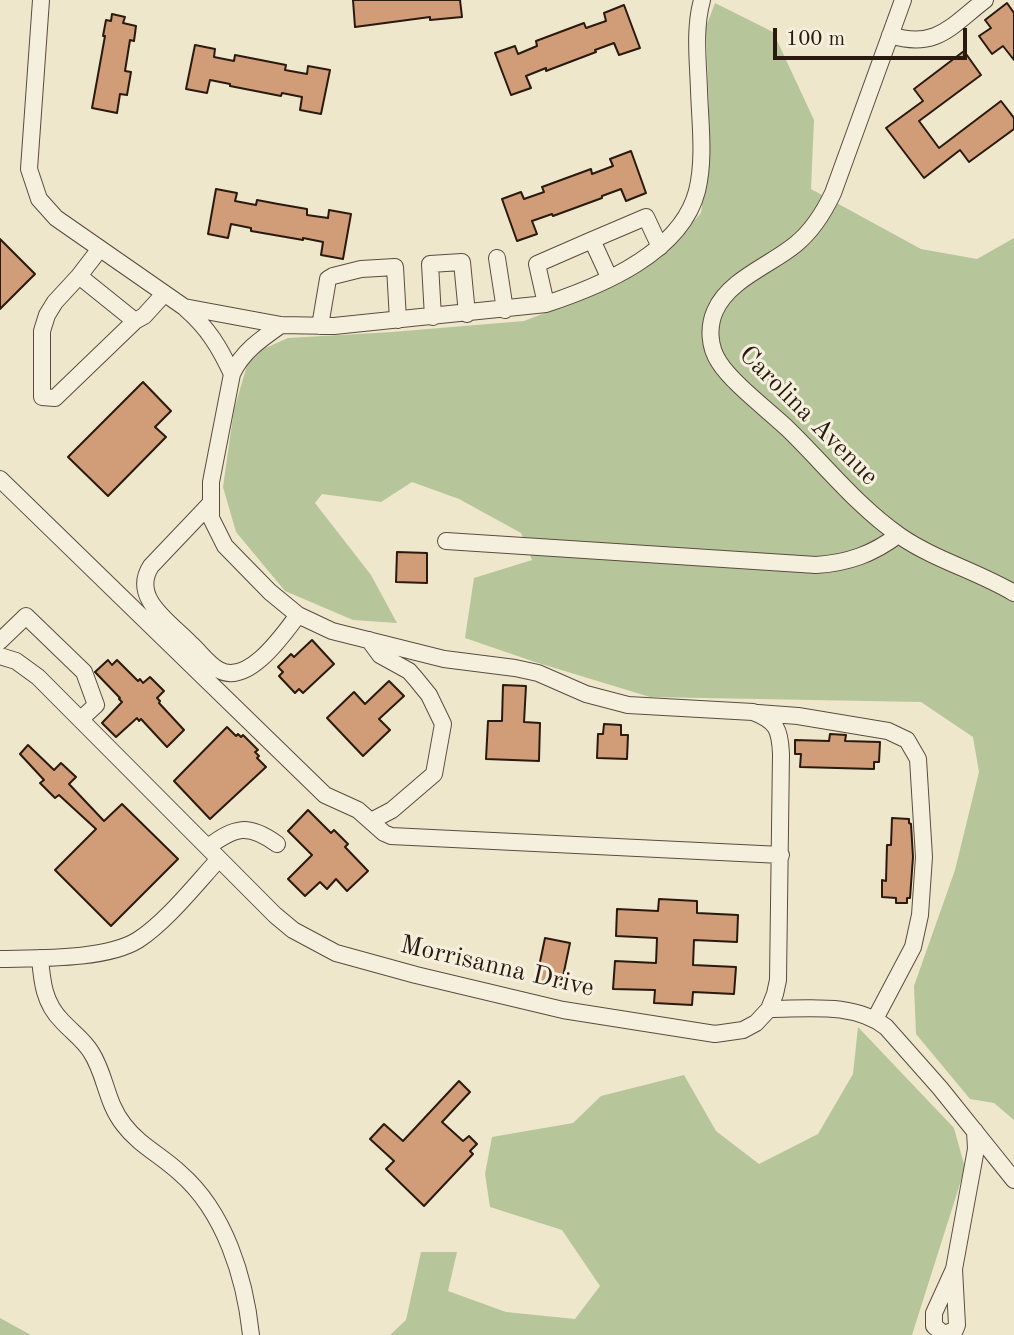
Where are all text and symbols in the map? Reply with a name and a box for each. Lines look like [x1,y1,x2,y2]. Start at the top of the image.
scale bar [776,14,970,58]
text: 100 m [786,29,845,50]
street label: Carolina Avenue [732,340,884,492]
street label: Morrisanna Drive [397,930,597,1004]

